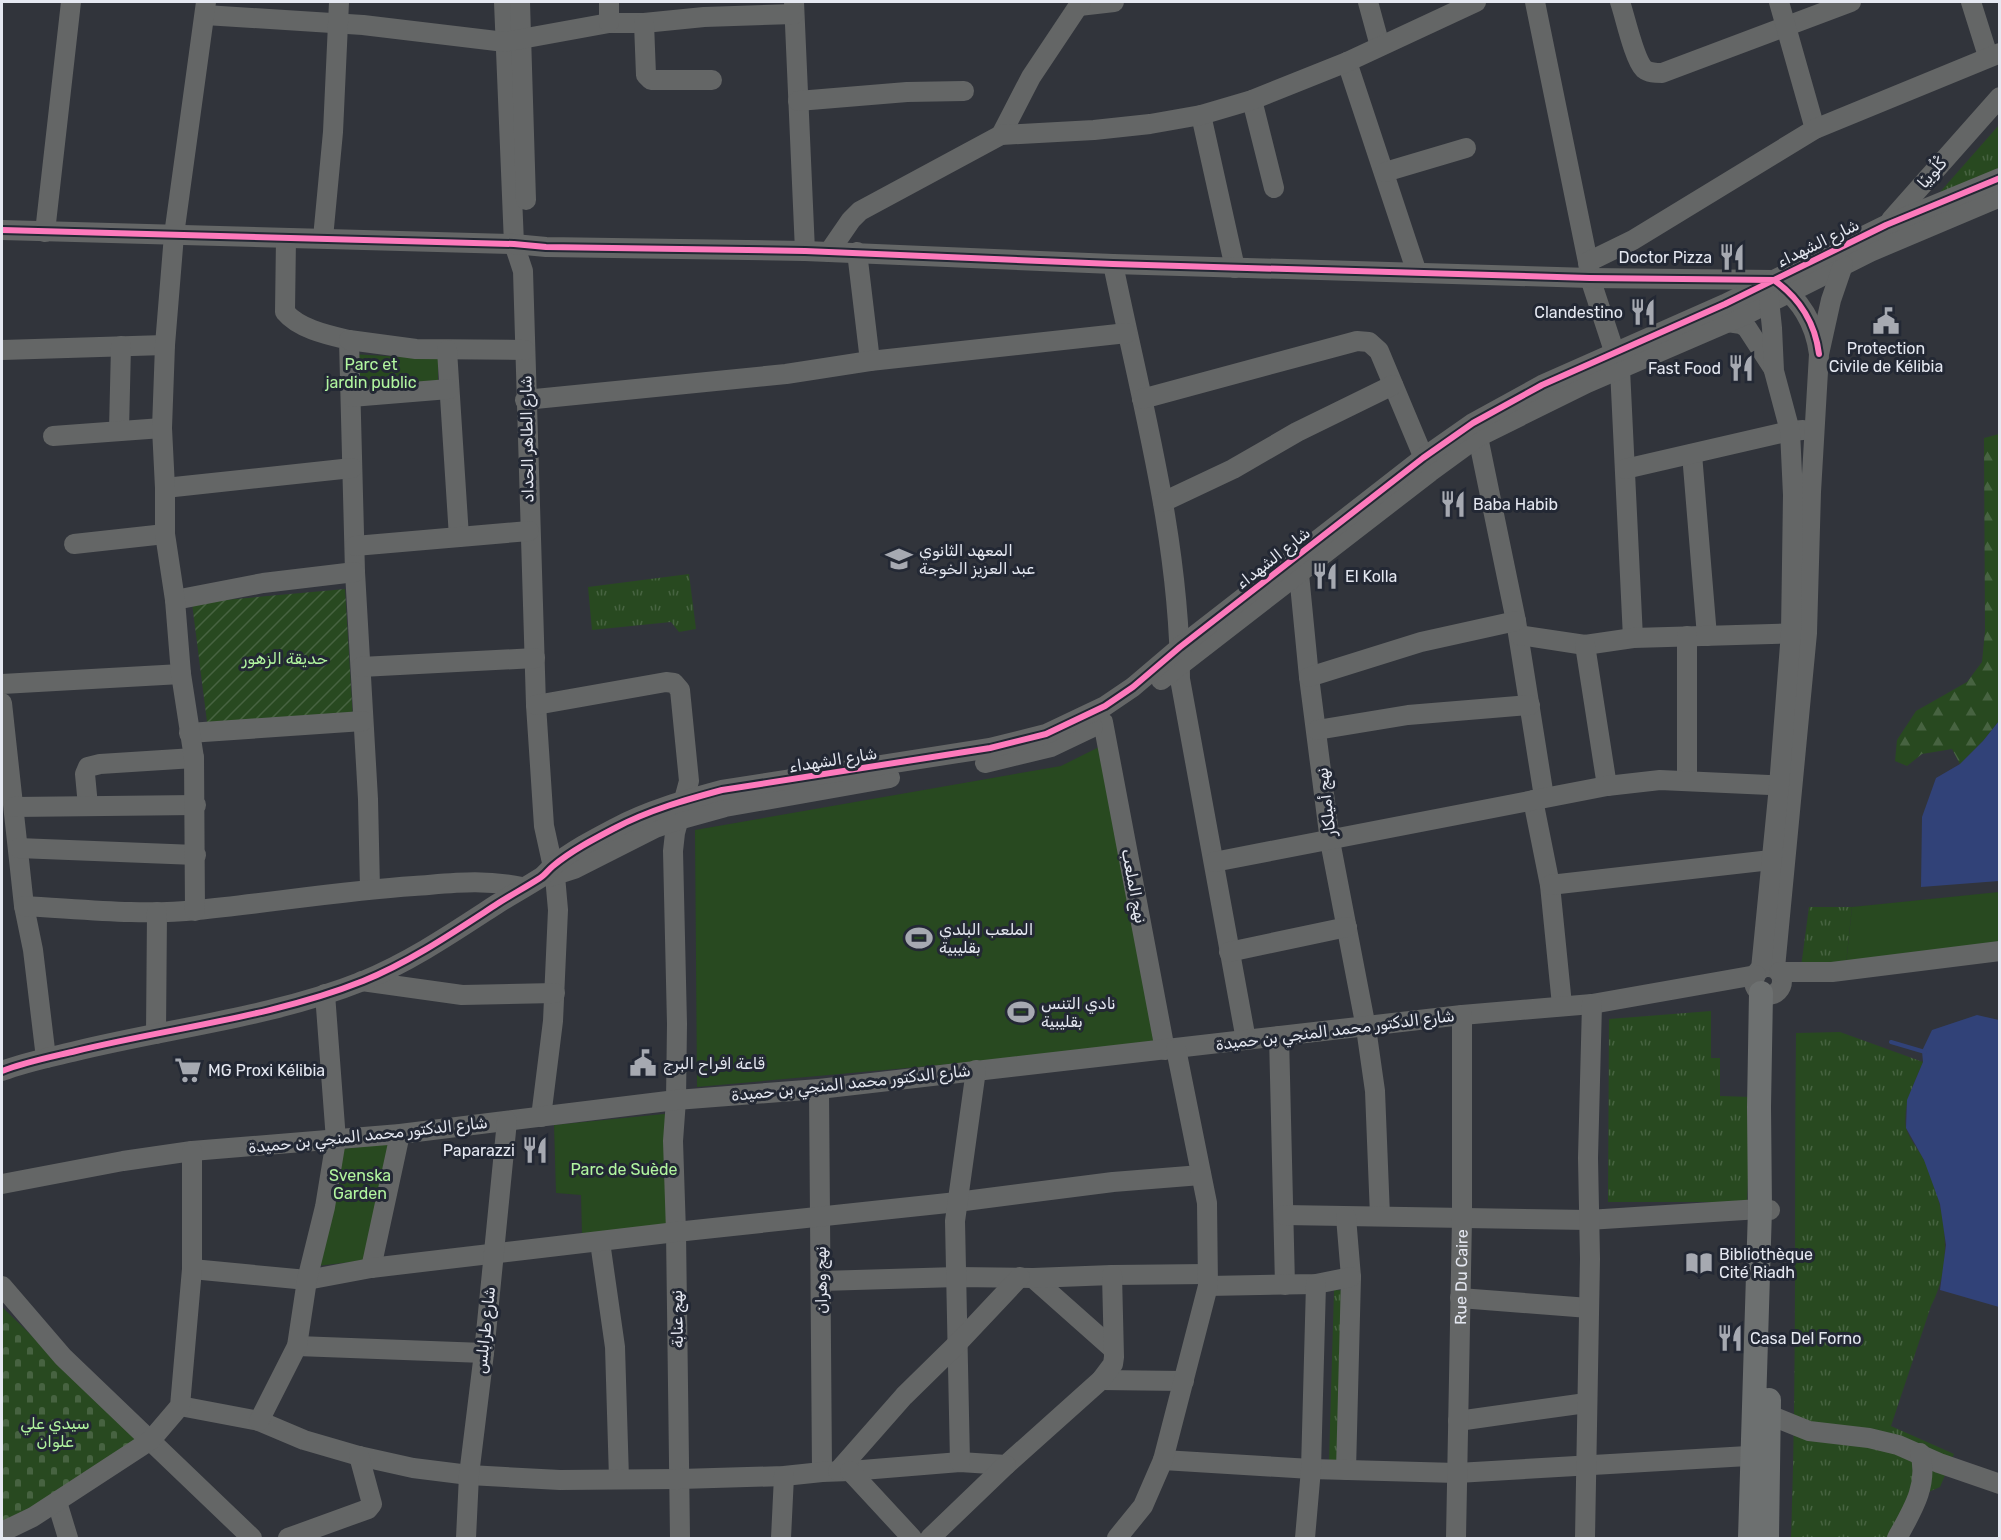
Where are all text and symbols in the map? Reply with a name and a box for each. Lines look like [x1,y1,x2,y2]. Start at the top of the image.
street label: كْلُوبِيَا [1912,151,1952,193]
street label: شارع الشهداء [1774,215,1863,273]
restaurant icon: Doctor Pizza [1717,242,1747,272]
place label: Doctor Pizza [1619,248,1712,267]
restaurant icon: Clandestino [1628,297,1658,327]
place label: Clandestino [1534,303,1623,322]
public building icon: Protection Civile de Kélibia [1871,306,1901,336]
place label: Protection Civile de Kélibia [1829,339,1943,376]
restaurant icon: Fast Food [1726,353,1756,383]
park label: Parc et jardin public [324,355,417,392]
place label: Fast Food [1648,359,1721,378]
street label: شارع الطاهر الحداد [516,375,540,503]
restaurant icon: Baba Habib [1438,489,1468,519]
place label: Baba Habib [1473,495,1558,514]
street label: شارع الشهداء [1232,523,1315,595]
place label: المعهد الثانوي عبد العزيز الخوجة [919,541,1035,579]
school or university icon: المعهد الثانوي عبد العزيز الخوجة [884,544,914,574]
restaurant icon: El Kolla [1310,561,1340,591]
place label: El Kolla [1345,567,1397,586]
park label: حديقة الزهور [241,649,328,669]
street label: شارع الشهداء [787,744,879,778]
street label: نهج أميلكار [1312,766,1342,839]
street label: نهج الملعب [1116,847,1151,925]
place label: الملعب البلدي بقليبية [939,920,1033,957]
sports icon: الملعب البلدي بقليبية [904,923,934,953]
place label: نادي التنس بقليبية [1041,994,1116,1031]
sports icon: نادي التنس بقليبية [1006,997,1036,1027]
street label: شارع الدكتور محمد المنجي بن حميدة [1214,1006,1456,1057]
public building icon: قاعة افراح البرج [628,1048,658,1078]
place label: قاعة افراح البرج [663,1054,765,1075]
supermarket icon: MG Proxi Kélibia [173,1055,203,1085]
place label: MG Proxi Kélibia [208,1061,325,1080]
street label: شارع الدكتور محمد المنجي بن حميدة [730,1061,972,1108]
street label: شارع الدكتور محمد المنجي بن حميدة [247,1113,489,1160]
restaurant icon: Paparazzi [520,1135,550,1165]
place label: Paparazzi [443,1141,515,1160]
park label: Parc de Suède [570,1160,678,1179]
park label: Svenska Garden [329,1166,391,1203]
street label: Rue Du Caire [1450,1229,1471,1325]
place label: Bibliothèque Cité Riadh [1719,1245,1813,1282]
street label: نهج وهران [811,1246,833,1314]
library icon: Bibliothèque Cité Riadh [1684,1248,1714,1278]
street label: شارع طرابلس [471,1285,501,1375]
street label: نهج عنابة [667,1290,689,1348]
restaurant icon: Casa Del Forno [1715,1323,1745,1353]
place label: Casa Del Forno [1750,1329,1862,1348]
park label: سيدي علي علوان [20,1414,90,1452]

